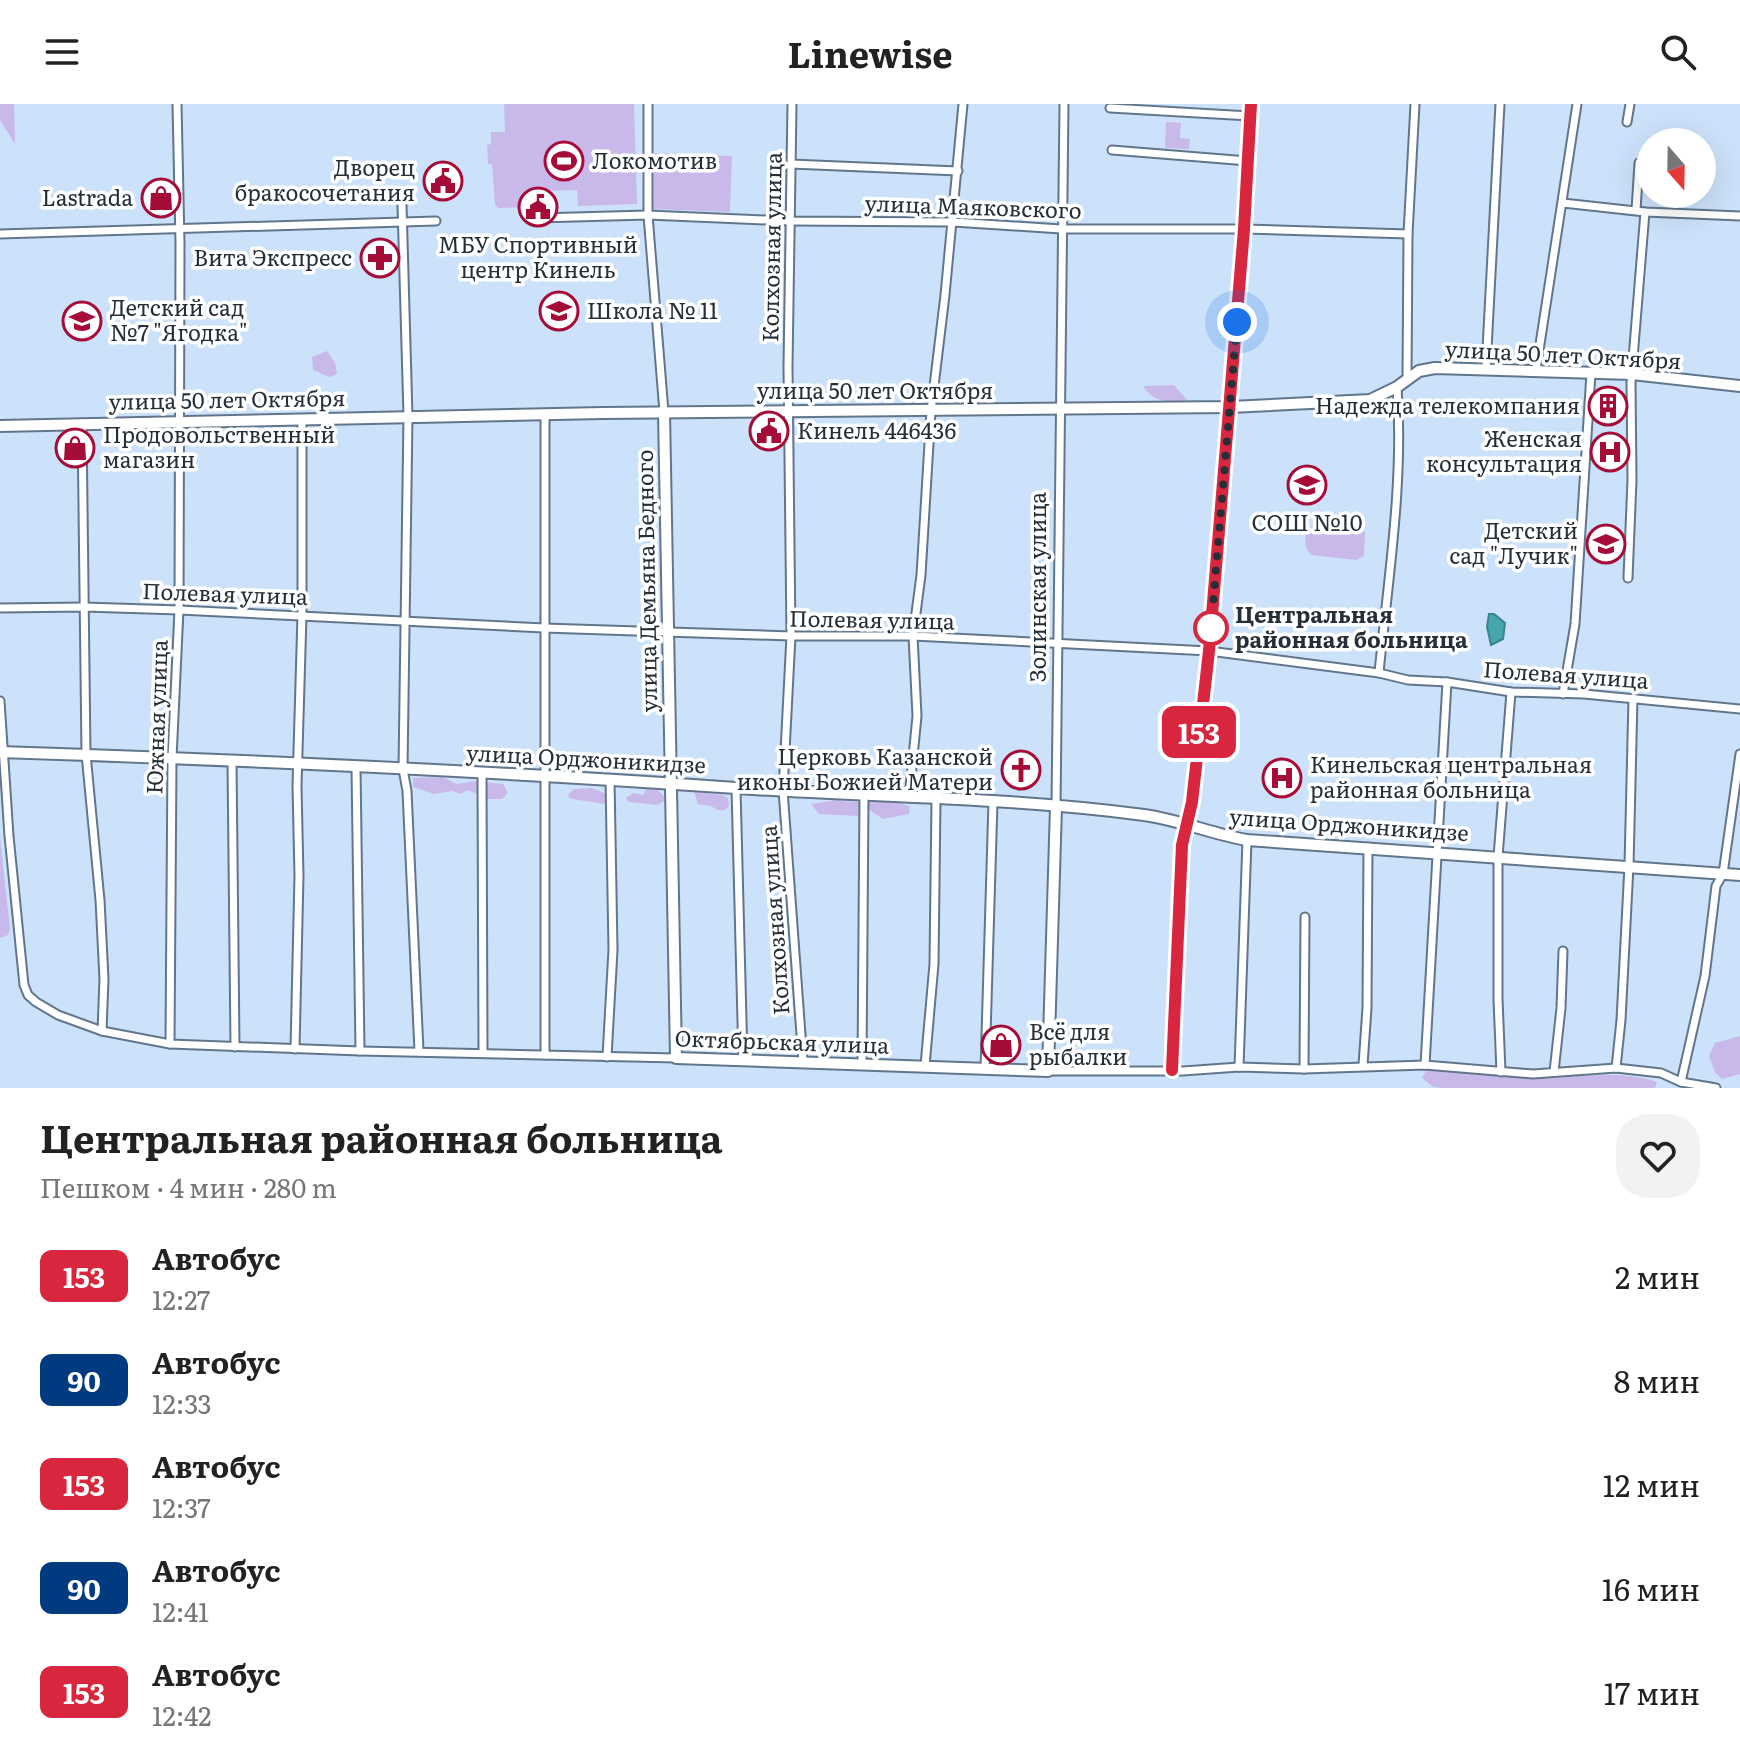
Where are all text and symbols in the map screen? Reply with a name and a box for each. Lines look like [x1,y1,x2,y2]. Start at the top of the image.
text: Linewise [787,26,953,79]
icon: menu [40,30,84,74]
icon: search [1656,30,1700,74]
north arrow [1636,128,1716,208]
map controls [1636,128,1716,208]
sports icon: Локомотив [543,140,585,182]
place label: Локомотив [592,143,717,176]
place label: Дворец бракосочетания [235,150,415,208]
street label: Колхозная улица [752,152,789,342]
public building icon: Дворец бракосочетания [422,160,464,202]
shop icon: Lastrada [140,177,182,219]
place label: Lastrada [42,180,133,213]
street label: улица Маяковского [864,185,1082,226]
public building icon: МБУ Спортивный центр Кинель [517,186,559,228]
place label: МБУ Спортивный центр Кинель [438,227,638,285]
pharmacy icon: Вита Экспресс [359,237,401,279]
place label: Вита Экспресс [194,240,352,273]
place label: Детский сад №7 "Ягодка" [110,290,248,348]
school or university icon: Школа № 11 [538,290,580,332]
place label: Школа № 11 [587,293,718,326]
school or university icon: Детский сад №7 "Ягодка" [61,300,103,342]
your location [1217,302,1257,342]
street label: улица 50 лет Октября [1444,331,1682,376]
street label: улица 50 лет Октября [757,373,993,406]
street label: улица 50 лет Октября [108,380,346,417]
building icon: Надежда телекомпания [1587,385,1629,427]
place label: Надежда телекомпания [1315,388,1580,421]
public building icon: Кинель 446436 [748,410,790,452]
place label: Кинель 446436 [797,413,956,446]
place label: Продовольственный магазин [103,417,335,475]
place label: Женская консультация [1426,421,1582,479]
shop icon: Продовольственный магазин [54,427,96,469]
hospital icon: Женская консультация [1589,431,1631,473]
street label: улица Демьяна Бедного [627,449,664,713]
school or university icon: СОШ №10 [1286,464,1328,506]
street label: Золинская улица [1020,492,1053,682]
place label: СОШ №10 [1251,505,1363,538]
place label: Детский сад "Лучик" [1449,513,1578,571]
school or university icon: Детский сад "Лучик" [1585,523,1627,565]
street label: Полевая улица [142,573,309,612]
place label: Центральная районная больница [1235,597,1468,655]
street label: Полевая улица [789,601,955,636]
marker: Центральная районная больница [1194,611,1228,645]
street label: Южная улица [136,639,175,795]
street label: Полевая улица [1482,651,1650,696]
line badge: 153 [1153,706,1245,758]
text: 153 [1178,711,1220,753]
street label: улица Орджоникидзе [465,735,707,780]
place label: Церковь Казанской иконы Божией Матери [737,739,993,797]
place label: Кинельская центральная районная больница [1310,747,1592,805]
church icon: Церковь Казанской иконы Божией Матери [1000,749,1042,791]
hospital icon: Кинельская центральная районная больница [1261,757,1303,799]
street label: улица Орджоникидзе [1228,799,1470,848]
street label: Колхозная улица [750,824,797,1016]
place label: Всё для рыбалки [1029,1014,1127,1072]
street label: Октябрьская улица [674,1020,890,1061]
shop icon: Всё для рыбалки [980,1024,1022,1066]
text: Центральная районная больница [40,1108,723,1165]
button: heart [1616,1114,1700,1198]
text: Пешком · 4 мин · 280 m [40,1167,337,1206]
text: Автобус [152,1235,281,1279]
text: 2 мин [1615,1254,1700,1298]
text: 153 [63,1255,105,1297]
text: 12:27 [152,1279,210,1318]
text: Автобус [152,1339,281,1383]
text: 8 мин [1614,1358,1700,1402]
text: 90 [67,1359,101,1401]
text: 12:33 [152,1383,212,1422]
text: Автобус [152,1443,281,1487]
text: 12 мин [1603,1462,1700,1506]
text: 153 [63,1463,105,1505]
text: 12:37 [152,1487,211,1526]
text: Автобус [152,1547,281,1591]
text: 16 мин [1602,1566,1700,1610]
text: 90 [67,1567,101,1609]
text: 12:41 [152,1591,209,1630]
text: Автобус [152,1651,281,1695]
text: 17 мин [1604,1670,1700,1714]
text: 153 [63,1671,105,1713]
text: 12:42 [152,1695,211,1734]

